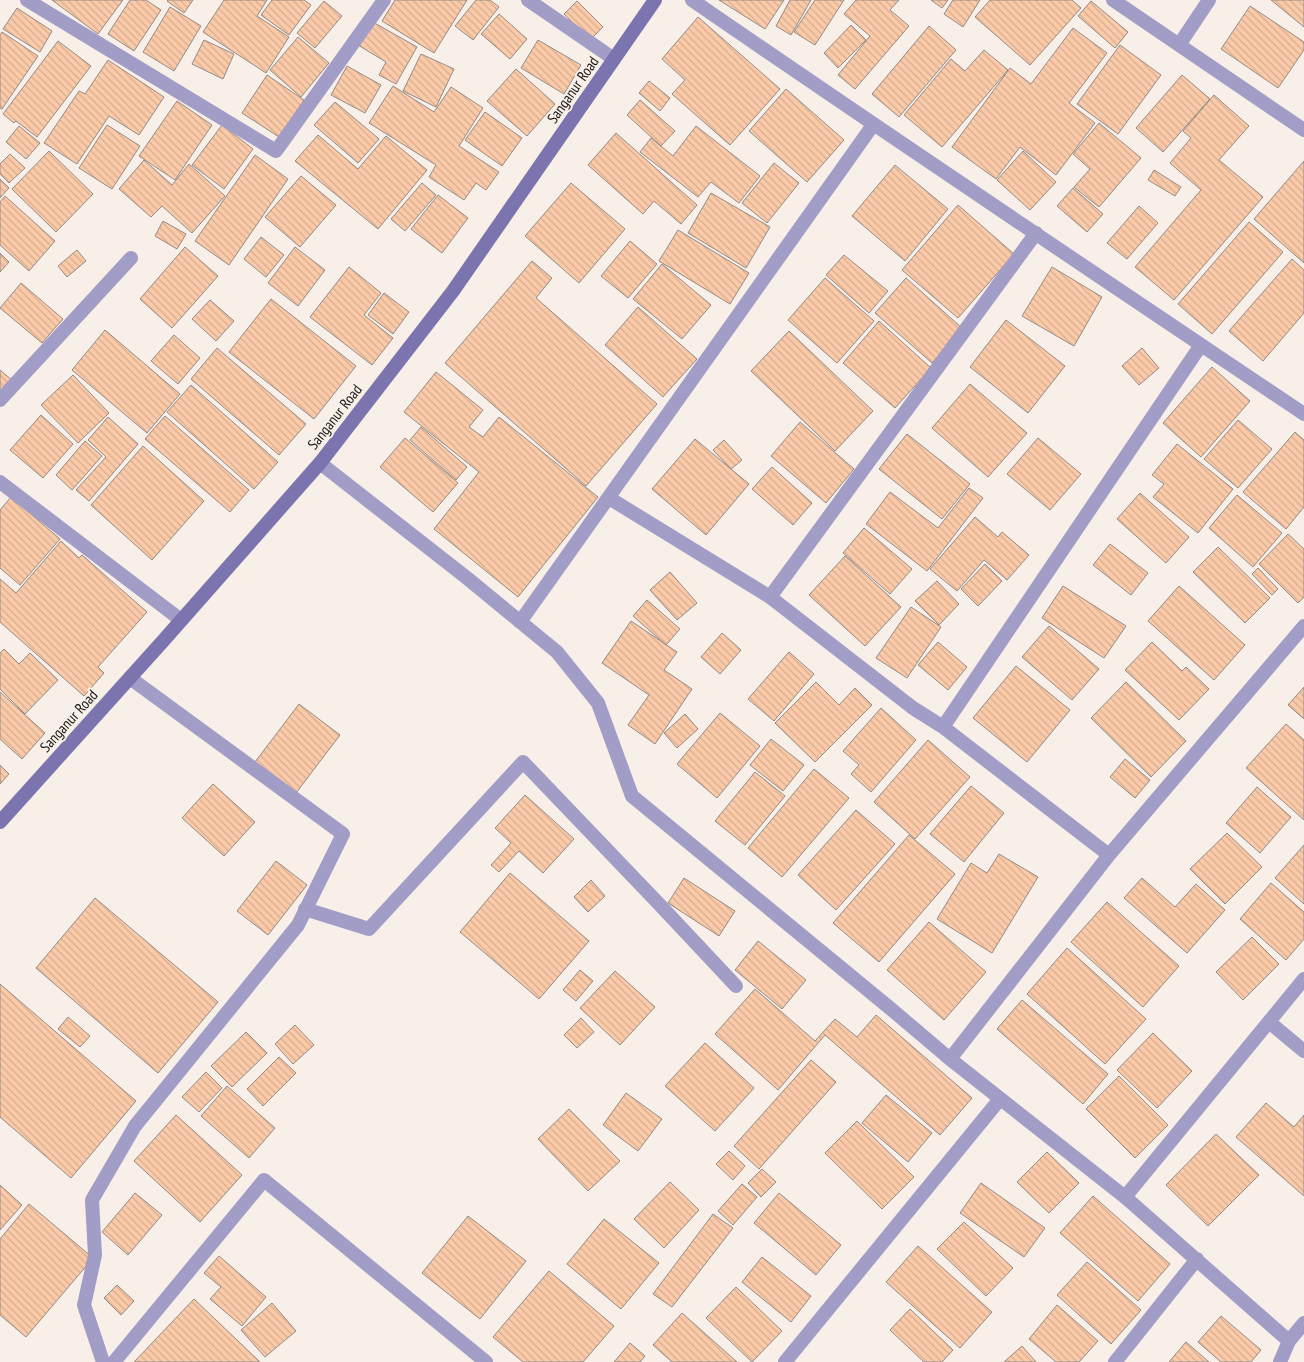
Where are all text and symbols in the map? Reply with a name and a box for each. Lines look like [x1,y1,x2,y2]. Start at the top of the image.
street label: Sanganur Road [543,53,603,127]
street label: Sanganur Road [303,380,366,453]
street label: Sanganur Road [36,686,102,756]

